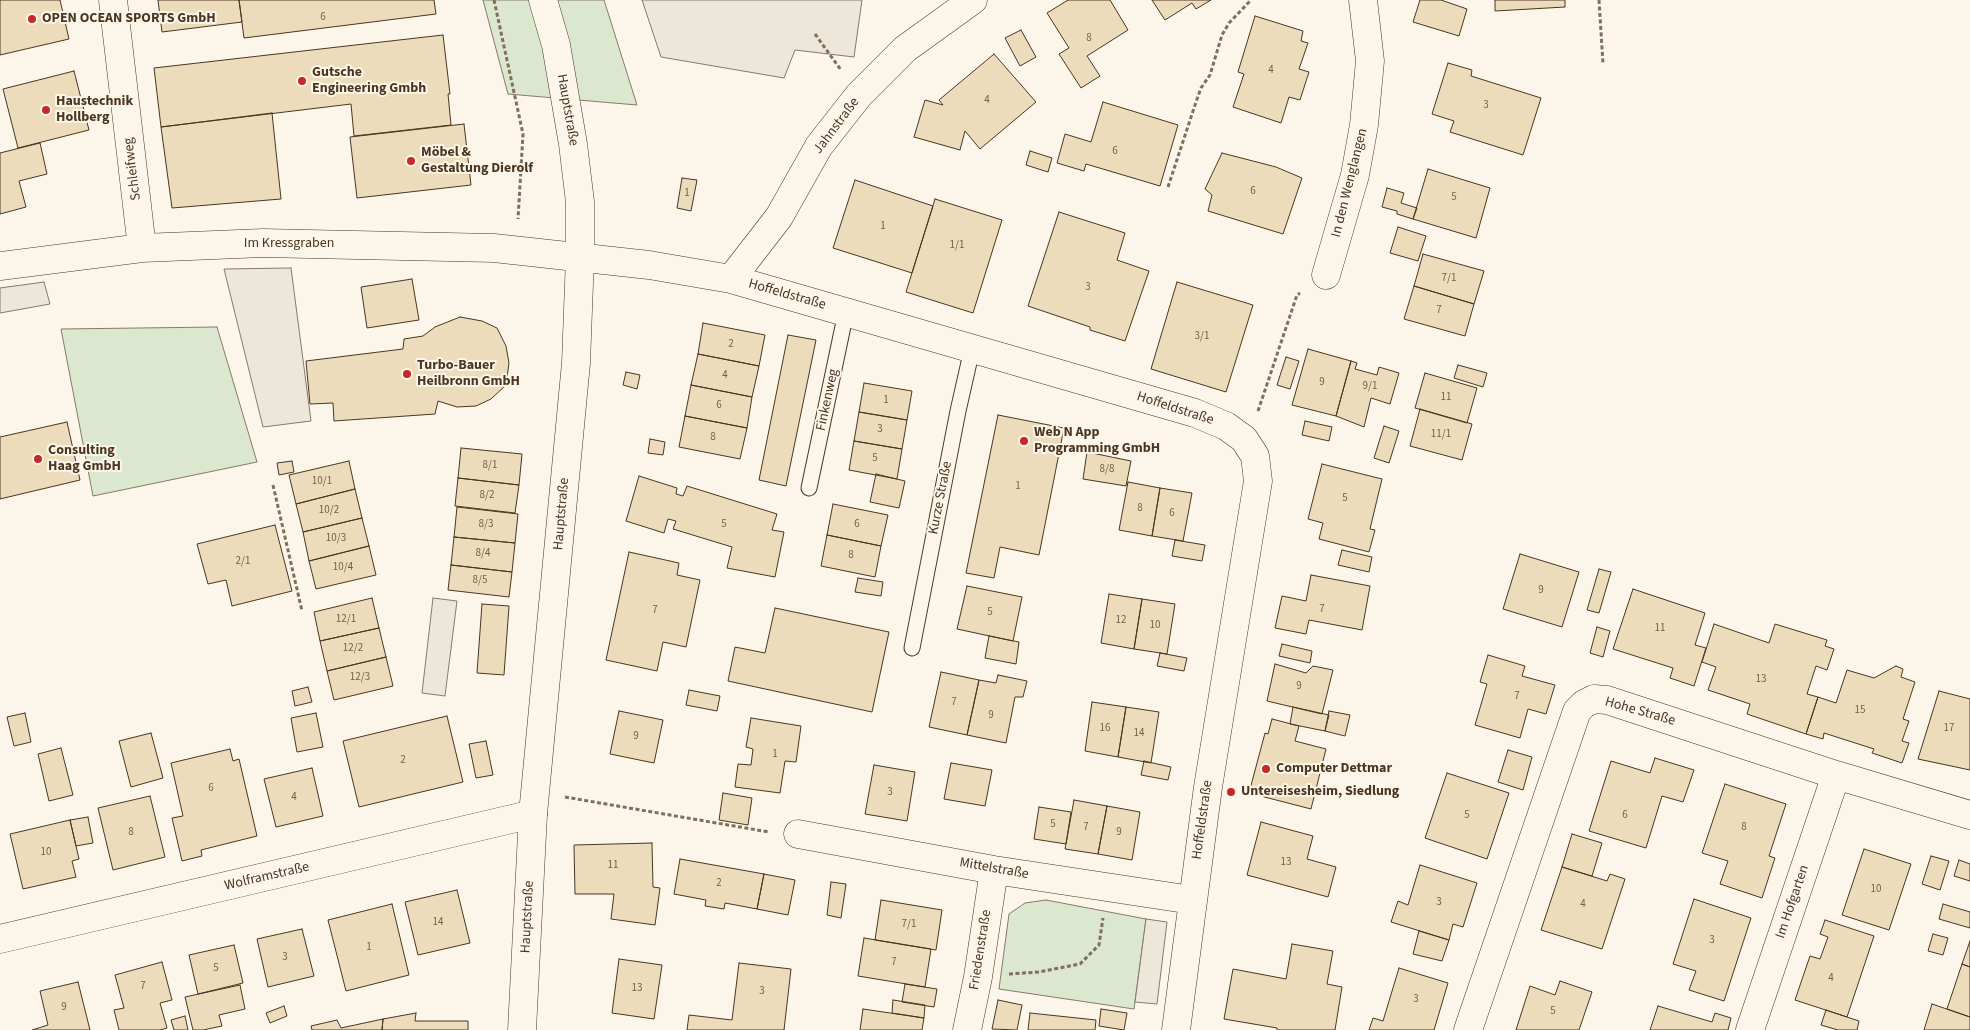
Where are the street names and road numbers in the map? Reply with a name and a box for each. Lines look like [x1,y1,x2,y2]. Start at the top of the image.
street label: Hauptstraße [552,73,582,147]
street label: Jahnstraße [810,95,864,157]
street label: In den Wenglangen [1328,127,1372,239]
street label: Schleifweg [121,137,145,201]
street label: Im Kressgraben [244,236,334,252]
street label: Hoffeldstraße [746,276,828,314]
street label: Finkenweg [813,367,843,433]
street label: Hoffeldstraße [1134,389,1216,429]
street label: Kurze Straße [926,460,956,536]
street label: Hauptstraße [550,477,574,551]
street label: Hohe Straße [1603,694,1677,730]
street label: Hoffeldstraße [1189,779,1217,861]
street label: Mittelstraße [958,855,1030,883]
street label: Wolframstraße [223,859,311,895]
street label: Im Hofgarten [1773,863,1813,941]
street label: Hauptstraße [518,880,538,954]
street label: Friedenstraße [966,909,996,991]

